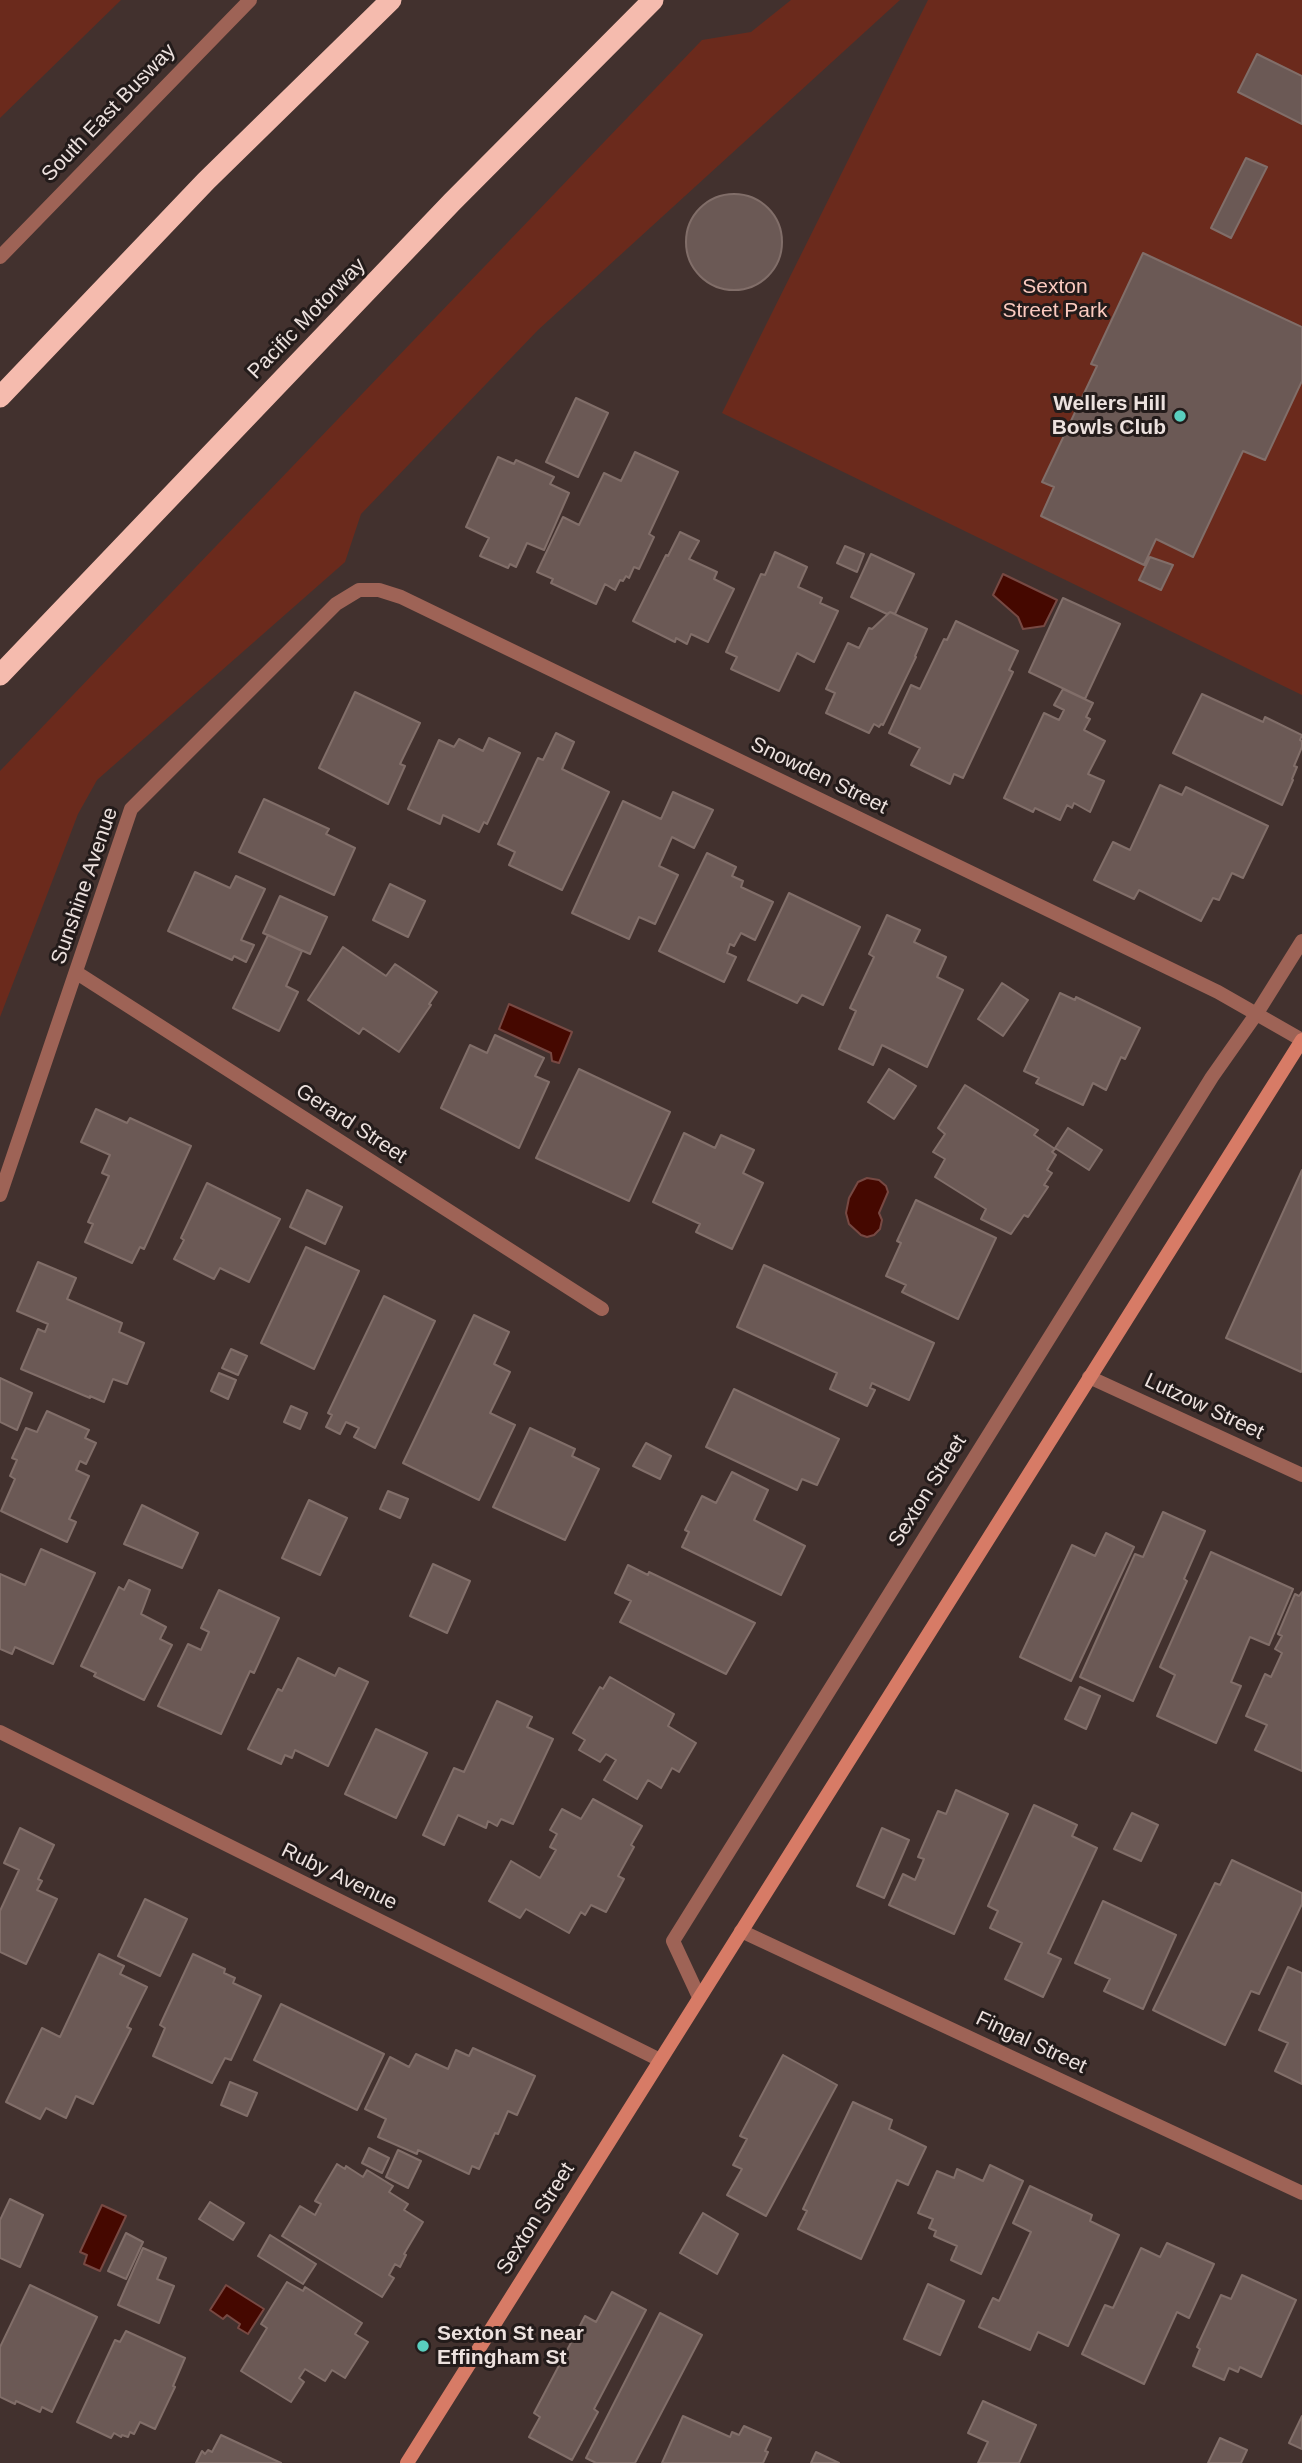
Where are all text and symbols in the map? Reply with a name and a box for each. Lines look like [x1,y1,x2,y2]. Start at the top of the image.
street label: South East Busway [37,39,181,187]
street label: Pacific Motorway [243,253,371,385]
park label: Sexton Street Park [1002,274,1108,324]
place label: Wellers Hill Bowls Club [1052,391,1166,441]
marker: Wellers Hill Bowls Club [1172,408,1188,424]
street label: Snowden Street [746,732,892,820]
street label: Sunshine Avenue [46,804,124,968]
street label: Gerard Street [291,1079,411,1169]
street label: Lutzow Street [1140,1368,1268,1446]
street label: Sexton Street [884,1430,972,1552]
street label: Ruby Avenue [277,1838,401,1916]
street label: Fingal Street [972,2006,1090,2080]
street label: Sexton Street [492,2158,580,2280]
place label: Sexton St near Effingham St [437,2321,584,2371]
marker: Sexton St near Effingham St [415,2338,431,2354]

